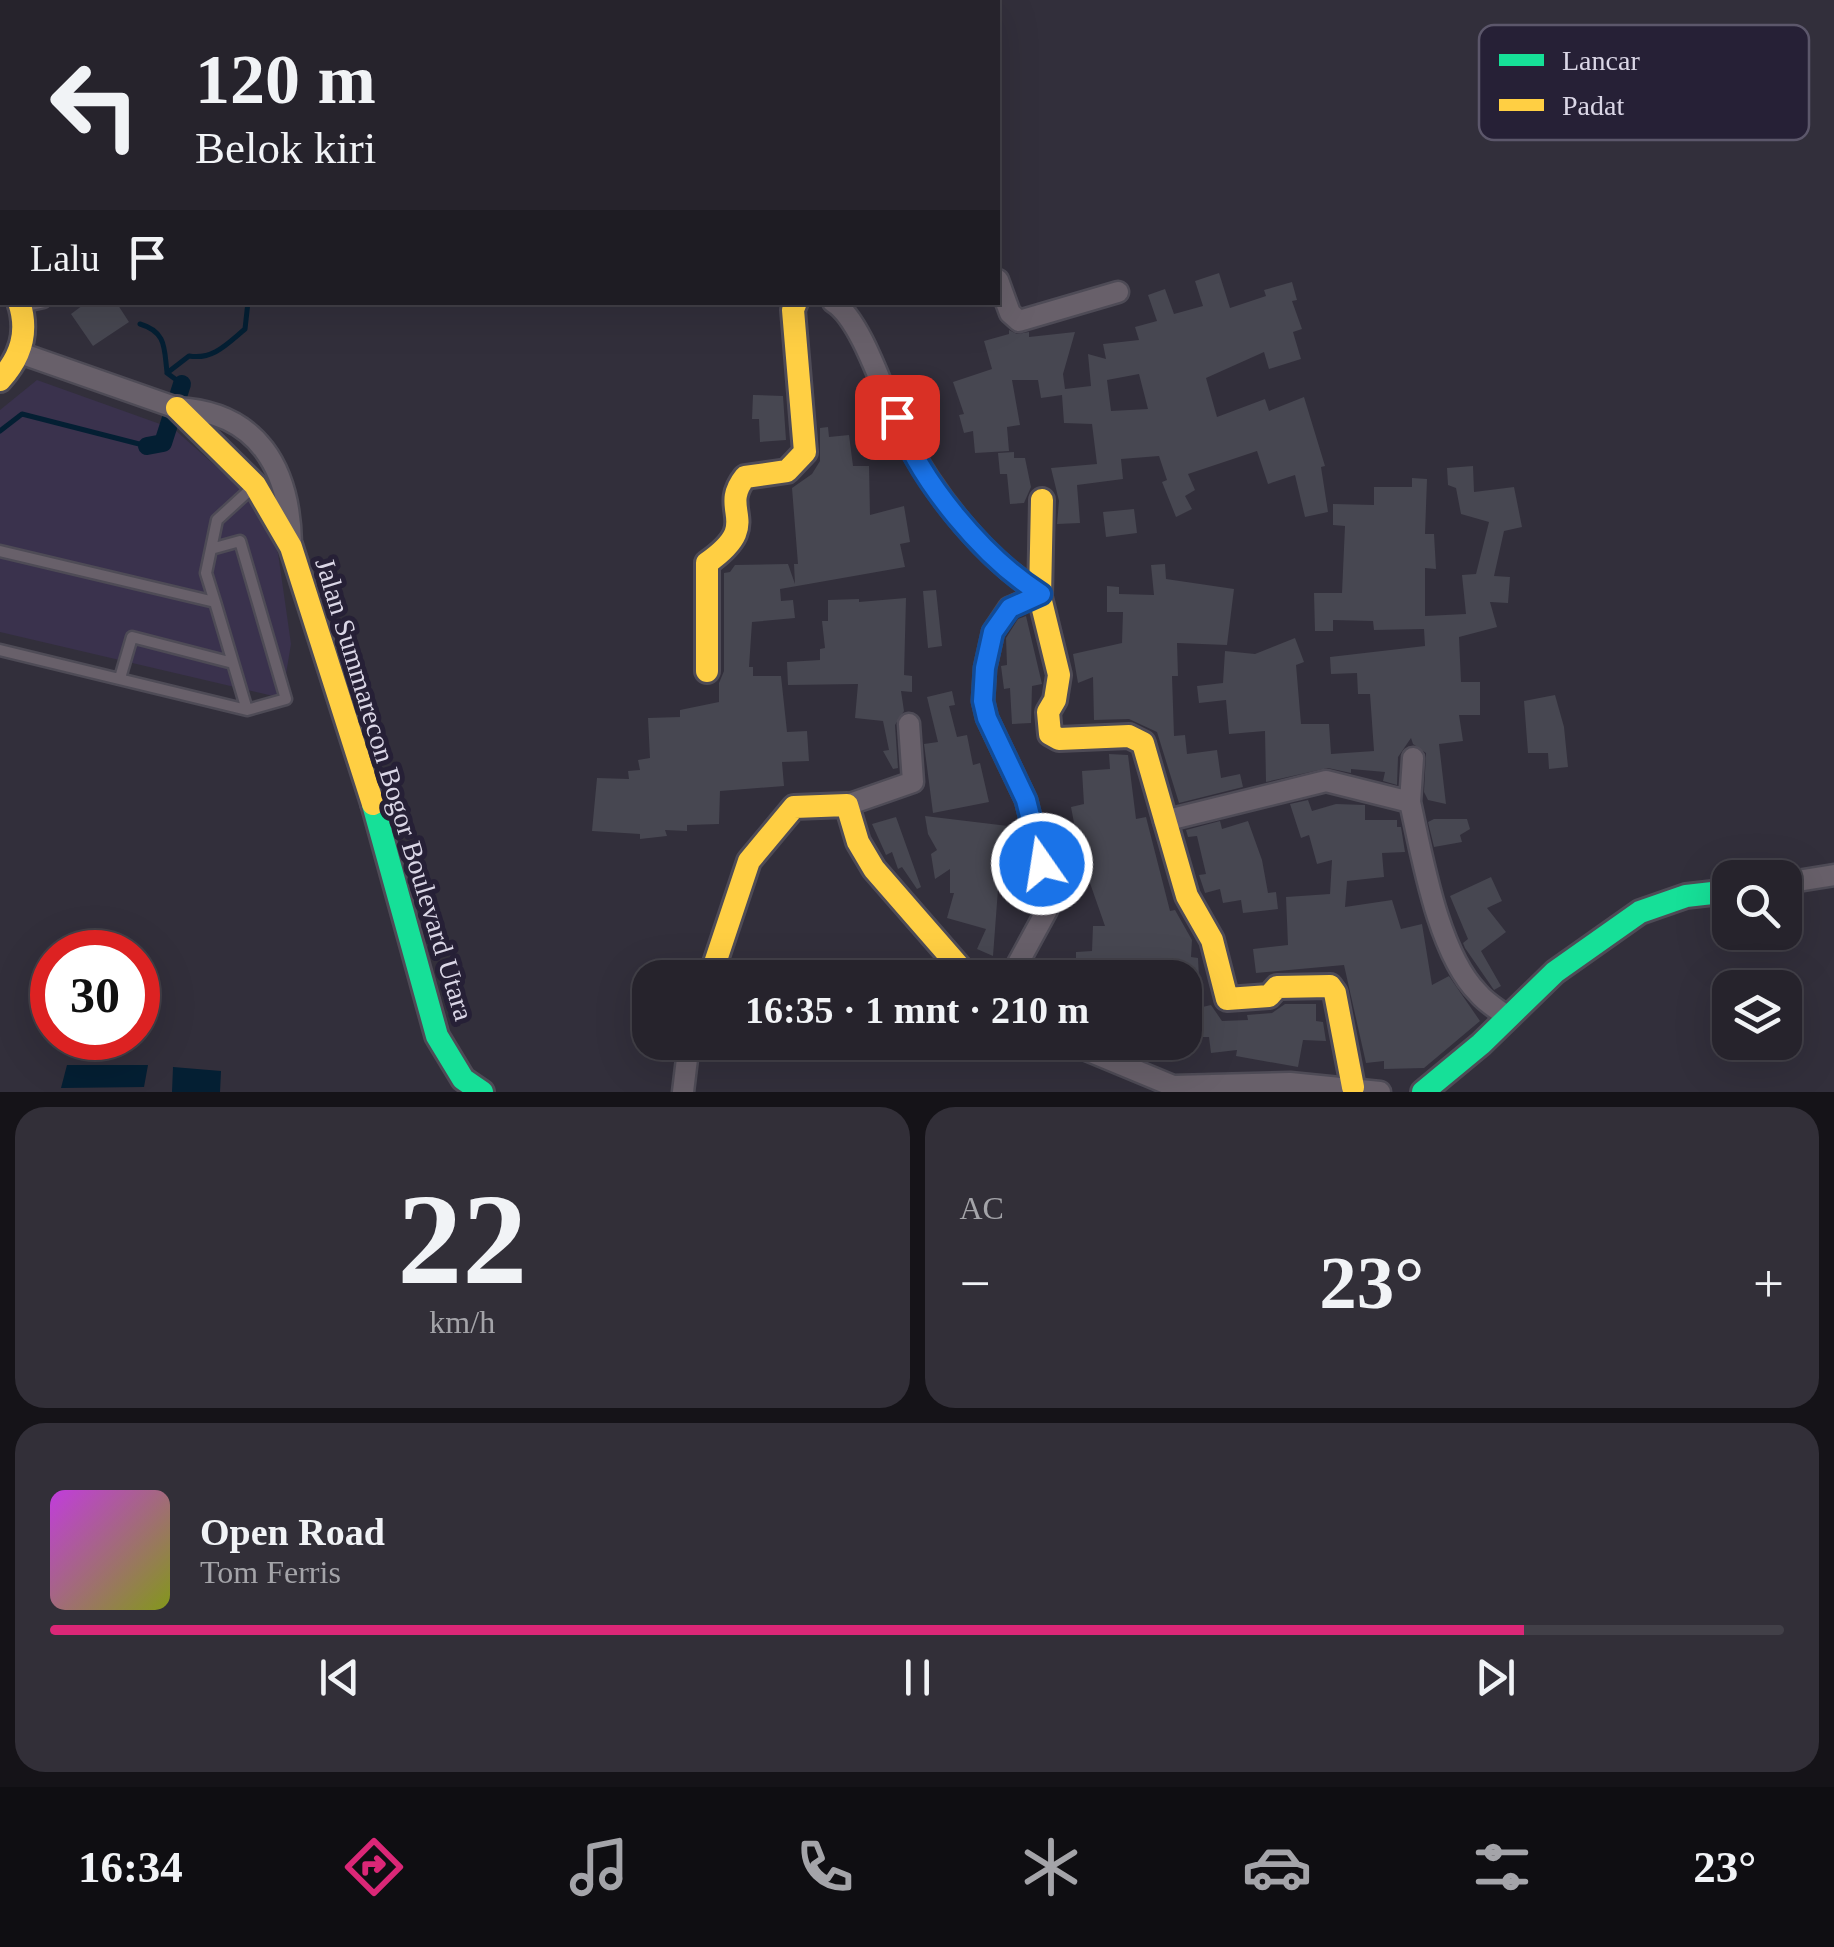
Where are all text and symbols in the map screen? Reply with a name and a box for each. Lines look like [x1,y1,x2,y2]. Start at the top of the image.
legend [1479,25,1809,140]
icon: left [30,40,160,170]
text: 120 m [195,41,376,118]
text: Lancar [1562,45,1640,76]
text: Padat [1562,90,1624,121]
text: Belok kiri [195,123,376,173]
icon: arrive [120,230,175,285]
text: Lalu [30,237,100,279]
pin [855,375,940,460]
icon: arrive [870,390,925,445]
street label: Jalan Summarecon Bogor Boulevard Utara [309,554,480,1025]
position arrow [990,812,1094,916]
map controls [1712,860,1802,1060]
button: search [1712,860,1802,950]
speed limit sign: 30 [30,930,160,1060]
button: layers [1712,970,1802,1060]
text: 16:35 · 1 mnt · 210 m [745,989,1089,1031]
text: 22 [397,1167,527,1311]
text: AC [960,1190,1004,1226]
text: 23° [1319,1241,1424,1324]
text: − [960,1253,991,1314]
text: + [1753,1253,1784,1314]
text: km/h [429,1304,495,1340]
text: Open Road [200,1511,385,1553]
text: Tom Ferris [200,1554,341,1590]
icon: previous [312,1650,367,1705]
icon: pause [890,1650,945,1705]
icon: next [1468,1650,1523,1705]
icon: directions [339,1832,409,1902]
icon: music [564,1832,634,1902]
icon: phone [790,1832,860,1902]
icon: climate [1016,1832,1086,1902]
icon: car [1242,1832,1312,1902]
icon: filters [1467,1832,1537,1902]
text: 16:34 [78,1842,183,1892]
text: 23° [1693,1842,1756,1892]

